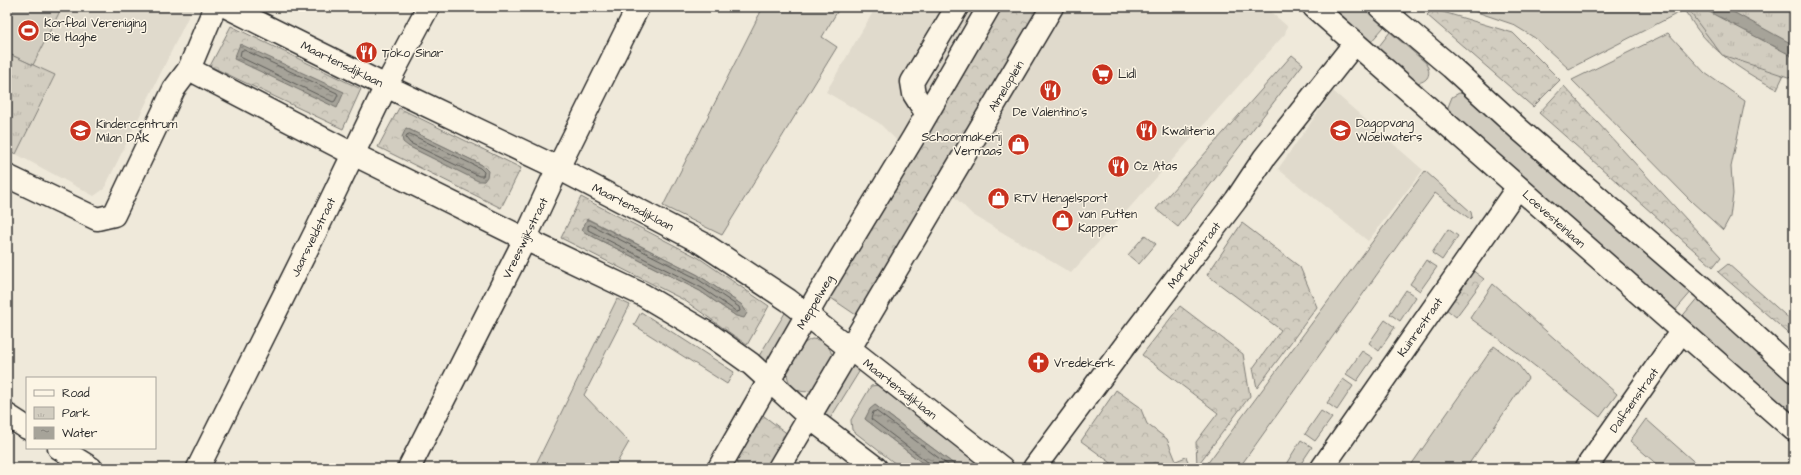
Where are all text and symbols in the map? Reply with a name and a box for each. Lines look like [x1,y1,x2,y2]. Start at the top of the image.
place label: Korfbal Vereniging Die Haghe [44,15,146,47]
sports icon: Korfbal Vereniging Die Haghe [16,17,42,43]
street label: Maartensdijklaan [298,37,386,92]
restaurant icon: Toko Sinar [354,40,380,66]
place label: Toko Sinar [382,45,444,62]
street label: Almeloplein [984,57,1028,115]
supermarket icon: Lidl [1089,61,1115,87]
place label: Lidl [1118,66,1136,83]
restaurant icon: De Valentino's [1037,78,1063,104]
place label: De Valentino's [1013,104,1087,121]
place label: Dagopvang Woelwaters [1356,115,1422,146]
place label: Kindercentrum Milan DAK [96,116,178,147]
school or university icon: Dagopvang Woelwaters [1328,117,1354,143]
school or university icon: Kindercentrum Milan DAK [67,118,93,144]
restaurant icon: Kwaliteria [1133,118,1159,144]
place label: Kwaliteria [1162,123,1215,140]
place label: Schoonmakerij Vermaas [921,129,1003,160]
shop icon: Schoonmakerij Vermaas [1005,131,1031,157]
restaurant icon: Öz Atas [1105,153,1131,179]
place label: Öz Atas [1134,158,1177,175]
street label: Maartensdijklaan [589,180,677,235]
shop icon: RTV Hengelsport [986,185,1012,211]
street label: Loevesteinlaan [1518,186,1589,252]
place label: RTV Hengelsport [1014,190,1108,208]
street label: Jaarsveldstraat [287,194,340,280]
street label: Vreeswijkstraat [498,194,553,282]
place label: van Putten Kapper [1078,206,1137,237]
shop icon: van Putten Kapper [1050,208,1076,234]
street label: Markelostraat [1164,218,1225,292]
street label: Meppelweg [793,272,839,333]
street label: Kuinrestraat [1394,294,1447,360]
church icon: Vredekerk [1025,350,1051,376]
street label: Maartensdijklaan [859,355,940,424]
place label: Vredekerk [1054,355,1116,372]
street label: Dalfsenstraat [1606,364,1663,436]
legend [26,377,156,449]
text: Road [62,385,90,402]
text: Park [62,405,90,422]
text: Water [62,425,98,442]

